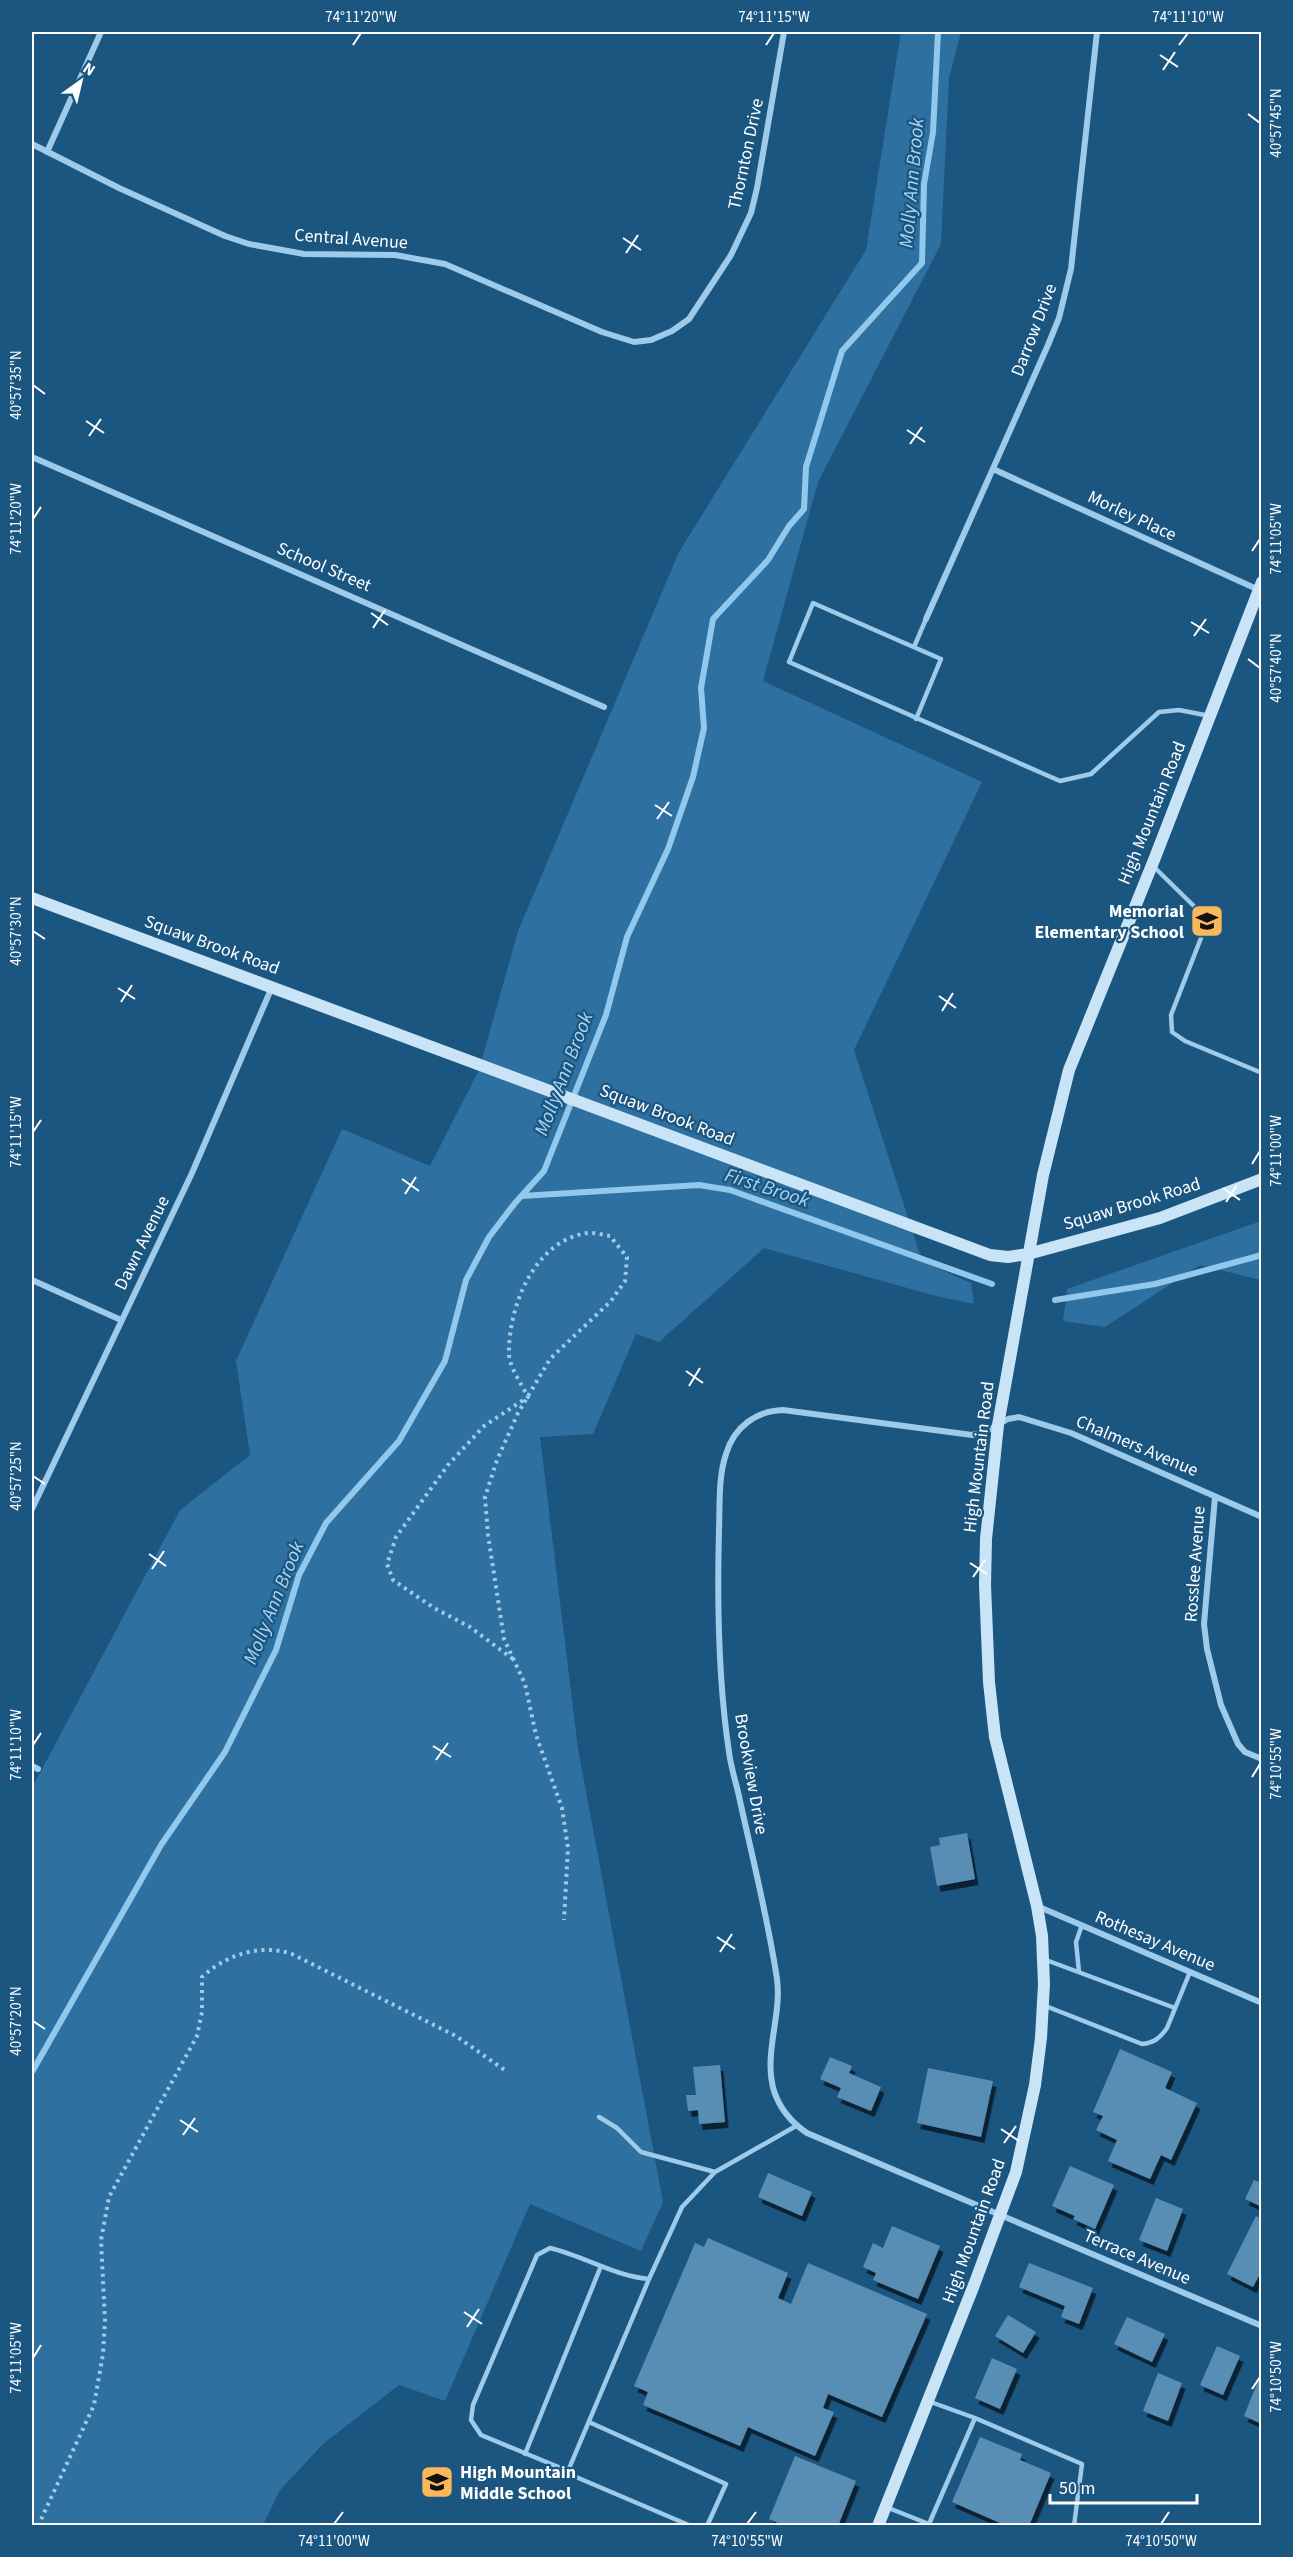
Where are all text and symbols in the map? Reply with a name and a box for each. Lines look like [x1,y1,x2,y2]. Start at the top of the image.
text: 74°11'20"W [325,7,397,28]
text: 74°11'15"W [738,7,810,28]
text: 74°11'10"W [1152,7,1224,28]
north arrow [51,51,111,111]
text: N [78,57,99,81]
text: 40°57'45"N [1266,88,1287,158]
street label: Thornton Drive [722,96,770,212]
water label: Molly Ann Brook [892,116,932,249]
street label: Central Avenue [293,223,409,255]
street label: Darrow Drive [1005,280,1063,380]
text: 40°57'35"N [6,350,27,420]
text: 74°11'20"W [6,483,27,555]
street label: Morley Place [1084,485,1181,547]
text: 74°11'05"W [1266,503,1287,575]
street label: School Street [273,536,375,598]
text: 40°57'40"N [1266,633,1287,703]
street label: High Mountain Road [1112,738,1192,888]
text: 40°57'30"N [6,896,27,966]
place label: Memorial Elementary School [1034,899,1184,945]
school or university icon: Memorial Elementary School [1189,903,1225,939]
street label: Squaw Brook Road [141,909,283,981]
water label: Molly Ann Brook [528,1008,601,1140]
street label: Squaw Brook Road [596,1078,738,1152]
text: 74°11'15"W [6,1096,27,1168]
text: 74°11'00"W [1266,1115,1287,1187]
water label: First Brook [721,1161,813,1215]
street label: Squaw Brook Road [1060,1171,1204,1237]
street label: Dawn Avenue [108,1192,176,1294]
street label: High Mountain Road [957,1380,1001,1534]
street label: Chalmers Avenue [1072,1409,1202,1483]
text: 40°57'25"N [6,1441,27,1511]
street label: Rosslee Avenue [1178,1505,1212,1623]
water label: Molly Ann Brook [237,1537,312,1669]
text: 74°11'10"W [6,1709,27,1781]
street label: Brookview Drive [728,1712,774,1837]
text: 74°10'55"W [1266,1728,1287,1800]
street label: Rothesay Avenue [1091,1904,1219,1978]
text: 40°57'20"N [6,1986,27,2056]
street label: High Mountain Road [936,2155,1012,2307]
street label: Terrace Avenue [1079,2223,1195,2291]
text: 74°11'05"W [6,2322,27,2394]
text: 74°10'50"W [1266,2341,1287,2413]
place label: High Mountain Middle School [460,2460,576,2506]
school or university icon: High Mountain Middle School [419,2464,455,2500]
scale bar [1050,2467,1197,2505]
text: 50 m [1059,2476,1095,2501]
text: 74°11'00"W [298,2531,370,2552]
text: 74°10'55"W [711,2531,783,2552]
text: 74°10'50"W [1125,2531,1197,2552]

